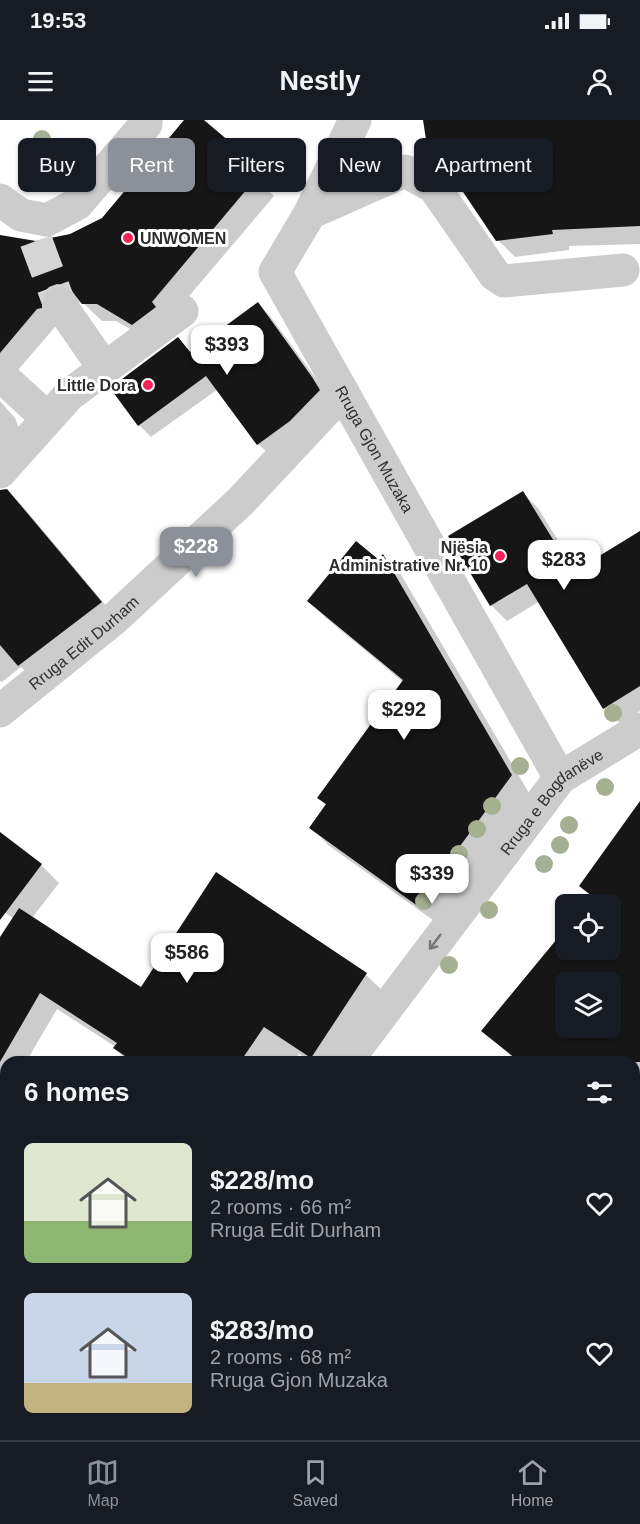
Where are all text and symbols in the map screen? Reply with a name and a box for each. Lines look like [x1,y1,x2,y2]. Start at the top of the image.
text: 19:53 [30,8,86,33]
icon: menu [24,65,57,98]
icon: person [583,65,616,98]
text: Nestly [279,66,361,96]
chip: Buy [18,138,96,192]
chip: Rent [108,138,195,192]
chip: Filters [207,138,306,192]
chip: New [318,138,402,192]
chip: Apartment [414,138,553,192]
place label: UNWOMEN [140,230,226,247]
marker: UNWOMEN [121,231,135,245]
pin: $393 [191,325,263,376]
text: $393 [205,333,249,355]
place label: Little Dora [57,377,136,394]
marker: Little Dora [141,378,155,392]
street label: Rruga Gjon Muzaka [332,383,417,515]
pin: $228 [160,527,232,578]
text: $228 [174,535,218,557]
place label: Njësia Administrative Nr. 10 [329,539,488,574]
pin: $283 [528,540,600,591]
text: $283 [542,548,586,570]
marker: Njësia Administrative Nr. 10 [493,549,507,563]
street label: Rruga Edit Durham [25,592,142,693]
pin: $292 [368,690,440,741]
text: $292 [382,698,426,720]
street label: Rruga e Bogdanëve [497,745,606,858]
pin: $339 [396,854,468,905]
text: $339 [410,862,454,884]
map controls [555,894,621,1038]
button: locate [555,894,621,960]
pin: $586 [151,933,223,984]
one-way arrow [429,934,442,950]
text: $586 [165,941,209,963]
button: layers [555,972,621,1038]
icon: filters [583,1076,616,1109]
text: 6 homes [24,1077,130,1107]
text: $228/mo [210,1165,314,1195]
icon: home [72,1167,144,1239]
icon: heart [583,1187,616,1220]
text: 2 rooms · 66 m² [210,1196,351,1218]
text: Rruga Edit Durham [210,1219,381,1241]
text: $283/mo [210,1315,314,1345]
icon: home [72,1317,144,1389]
icon: heart [583,1337,616,1370]
text: 2 rooms · 68 m² [210,1346,351,1368]
text: Rruga Gjon Muzaka [210,1369,388,1391]
tab: Map [86,1456,119,1510]
tab: Saved [292,1456,338,1510]
tab: Home [511,1456,553,1510]

